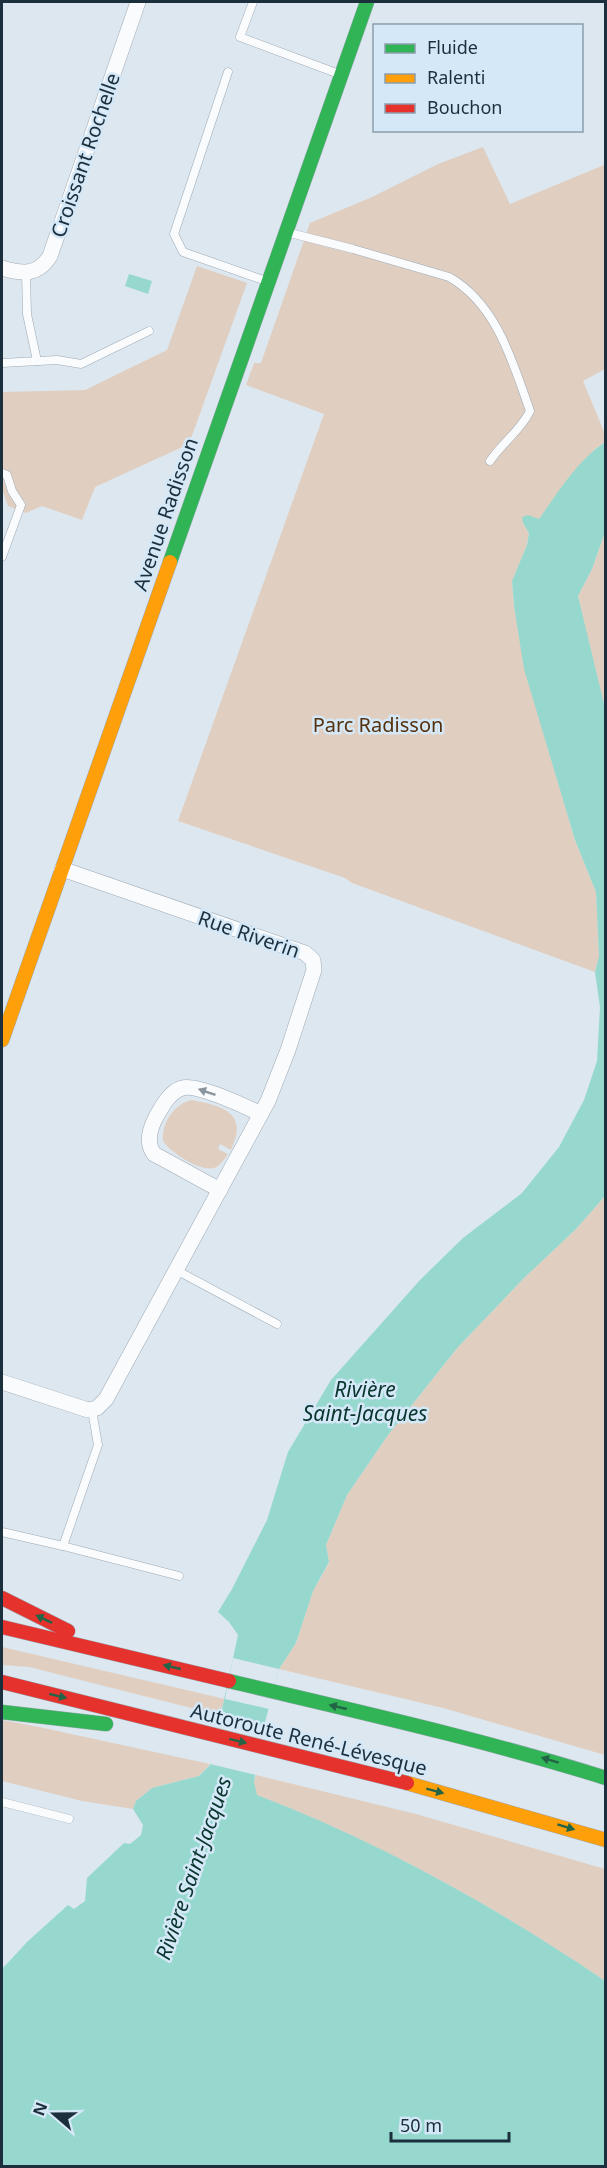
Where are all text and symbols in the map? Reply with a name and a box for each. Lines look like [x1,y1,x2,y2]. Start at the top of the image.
legend [373,24,583,132]
text: Fluide [427,35,478,59]
text: Ralenti [427,65,485,89]
street label: Croissant Rochelle [44,69,126,241]
text: Bouchon [427,95,503,119]
street label: Avenue Radisson [126,434,204,594]
park label: Parc Radisson [313,711,443,738]
street label: Rue Riverin [194,904,304,964]
one-way arrow [198,1087,216,1097]
water label: Rivière Saint-Jacques [303,1375,427,1427]
one-way arrow [36,1615,53,1624]
one-way arrow [163,1662,182,1672]
one-way arrow [49,1692,67,1702]
street label: Autoroute René-Lévesque [188,1697,430,1781]
one-way arrow [329,1701,348,1711]
one-way arrow [229,1737,247,1747]
one-way arrow [541,1755,559,1764]
water label: Rivière Saint-Jacques [149,1773,237,1963]
one-way arrow [426,1786,445,1796]
one-way arrow [557,1823,575,1832]
north arrow [24,2084,84,2144]
text: N [27,2099,52,2119]
scale bar [391,2105,510,2143]
text: 50 m [400,2113,442,2137]

